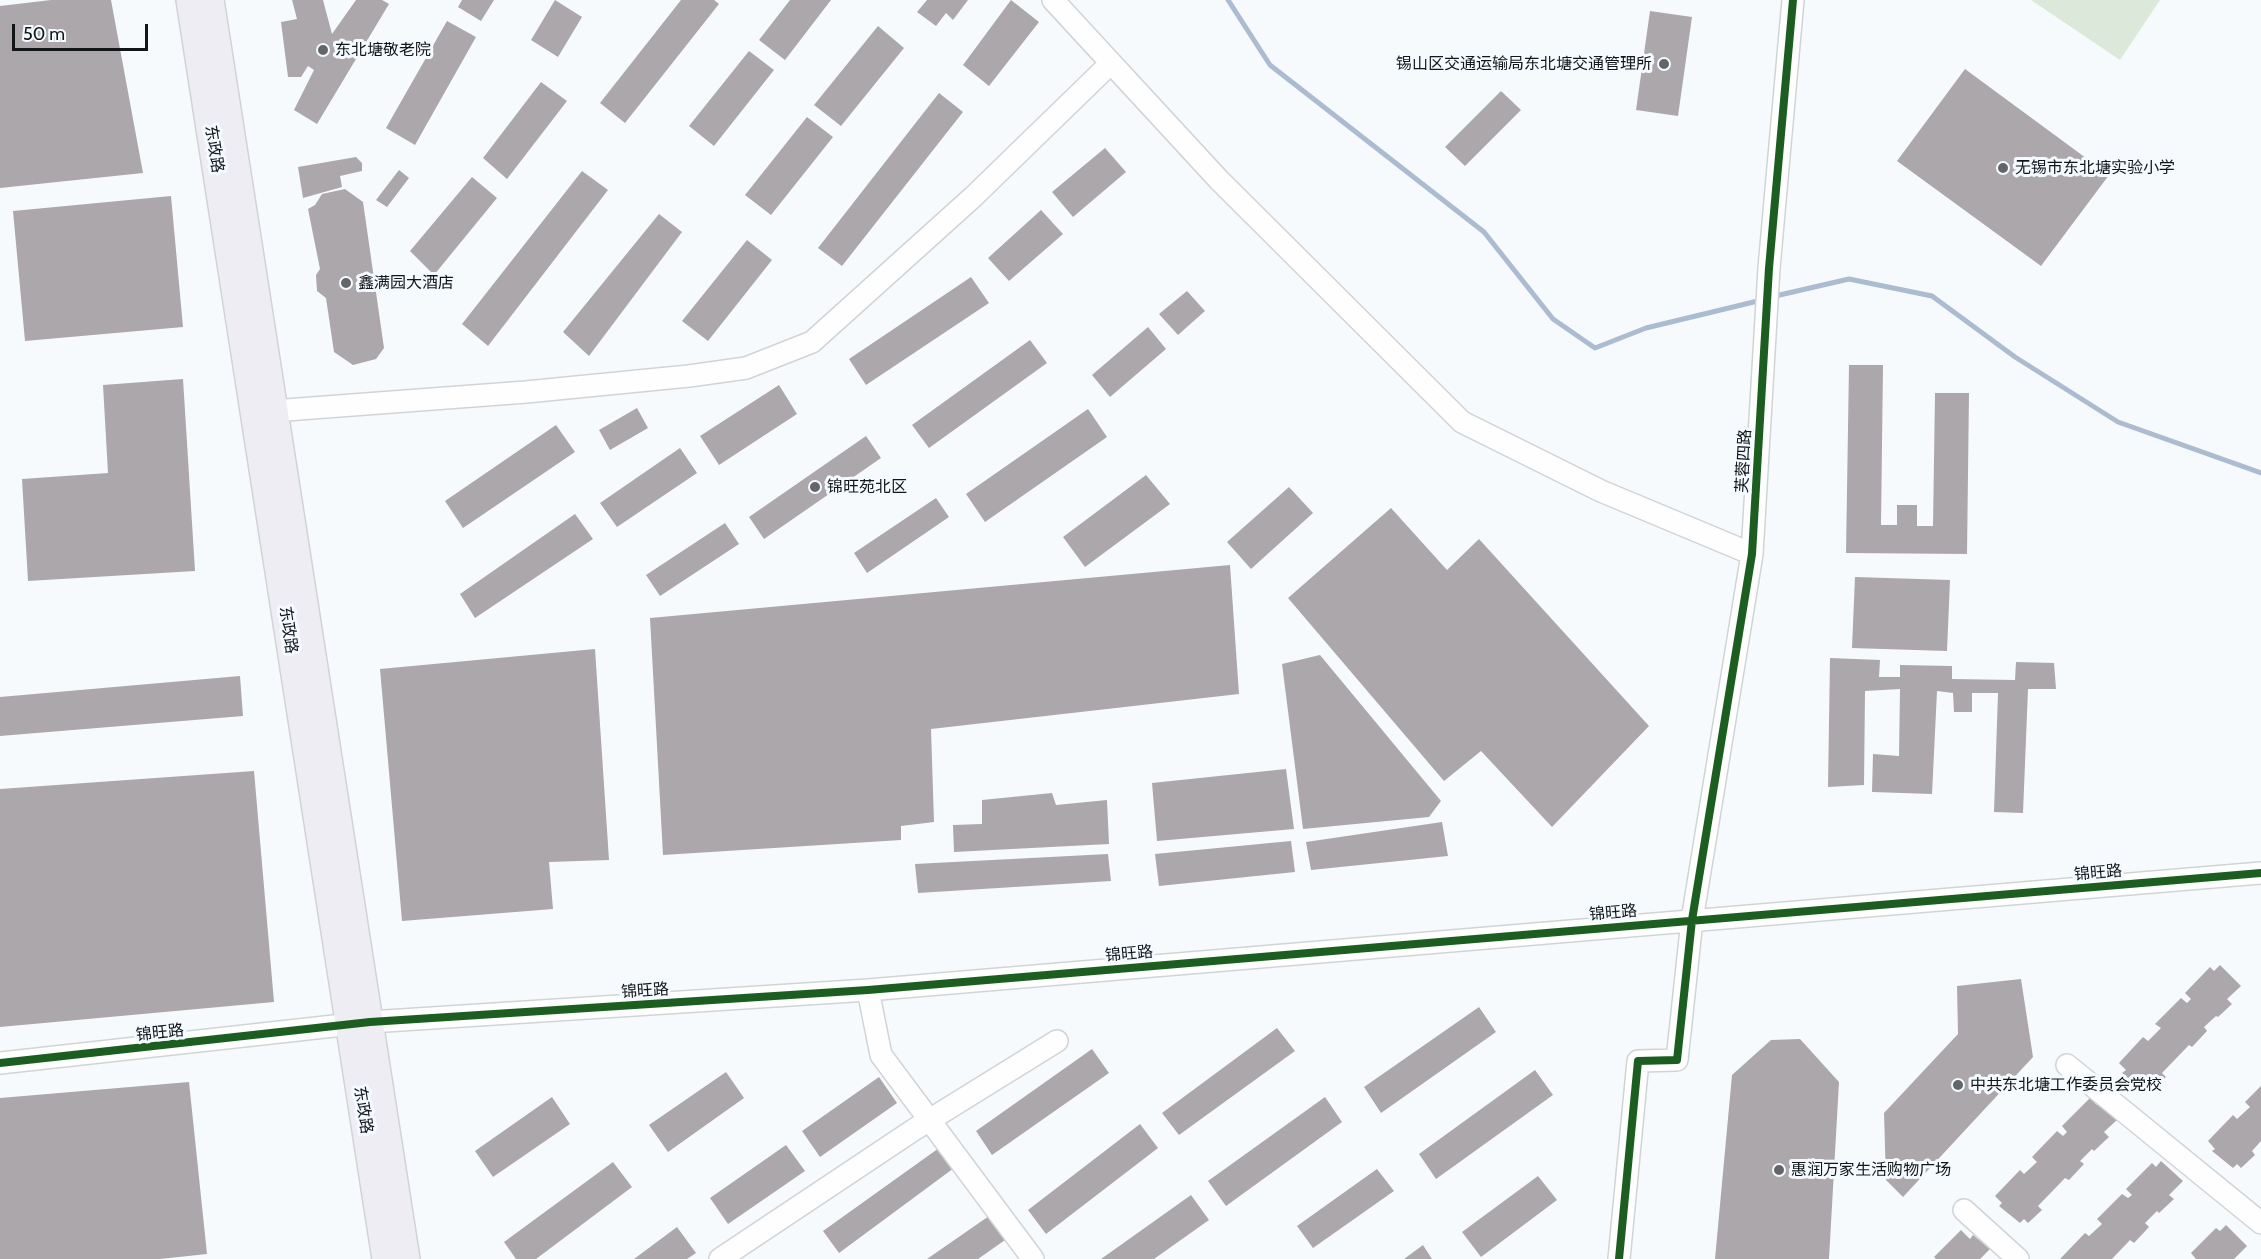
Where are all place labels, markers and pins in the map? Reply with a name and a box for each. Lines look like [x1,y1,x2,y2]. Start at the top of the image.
place label: 东北塘敬老院 [335,40,431,60]
marker: 东北塘敬老院 [316,43,330,57]
place label: 锡山区交通运输局东北塘交通管理所 [1396,54,1652,74]
marker: 锡山区交通运输局东北塘交通管理所 [1657,57,1671,71]
place label: 无锡市东北塘实验小学 [2015,158,2175,178]
marker: 无锡市东北塘实验小学 [1996,161,2010,175]
place label: 鑫满园大酒店 [358,273,454,293]
marker: 鑫满园大酒店 [339,276,353,290]
place label: 锦旺苑北区 [827,477,907,497]
marker: 锦旺苑北区 [808,480,822,494]
place label: 中共东北塘工作委员会党校 [1970,1075,2162,1095]
marker: 中共东北塘工作委员会党校 [1951,1078,1965,1092]
place label: 惠润万家生活购物广场 [1791,1160,1951,1180]
marker: 惠润万家生活购物广场 [1772,1163,1786,1177]

